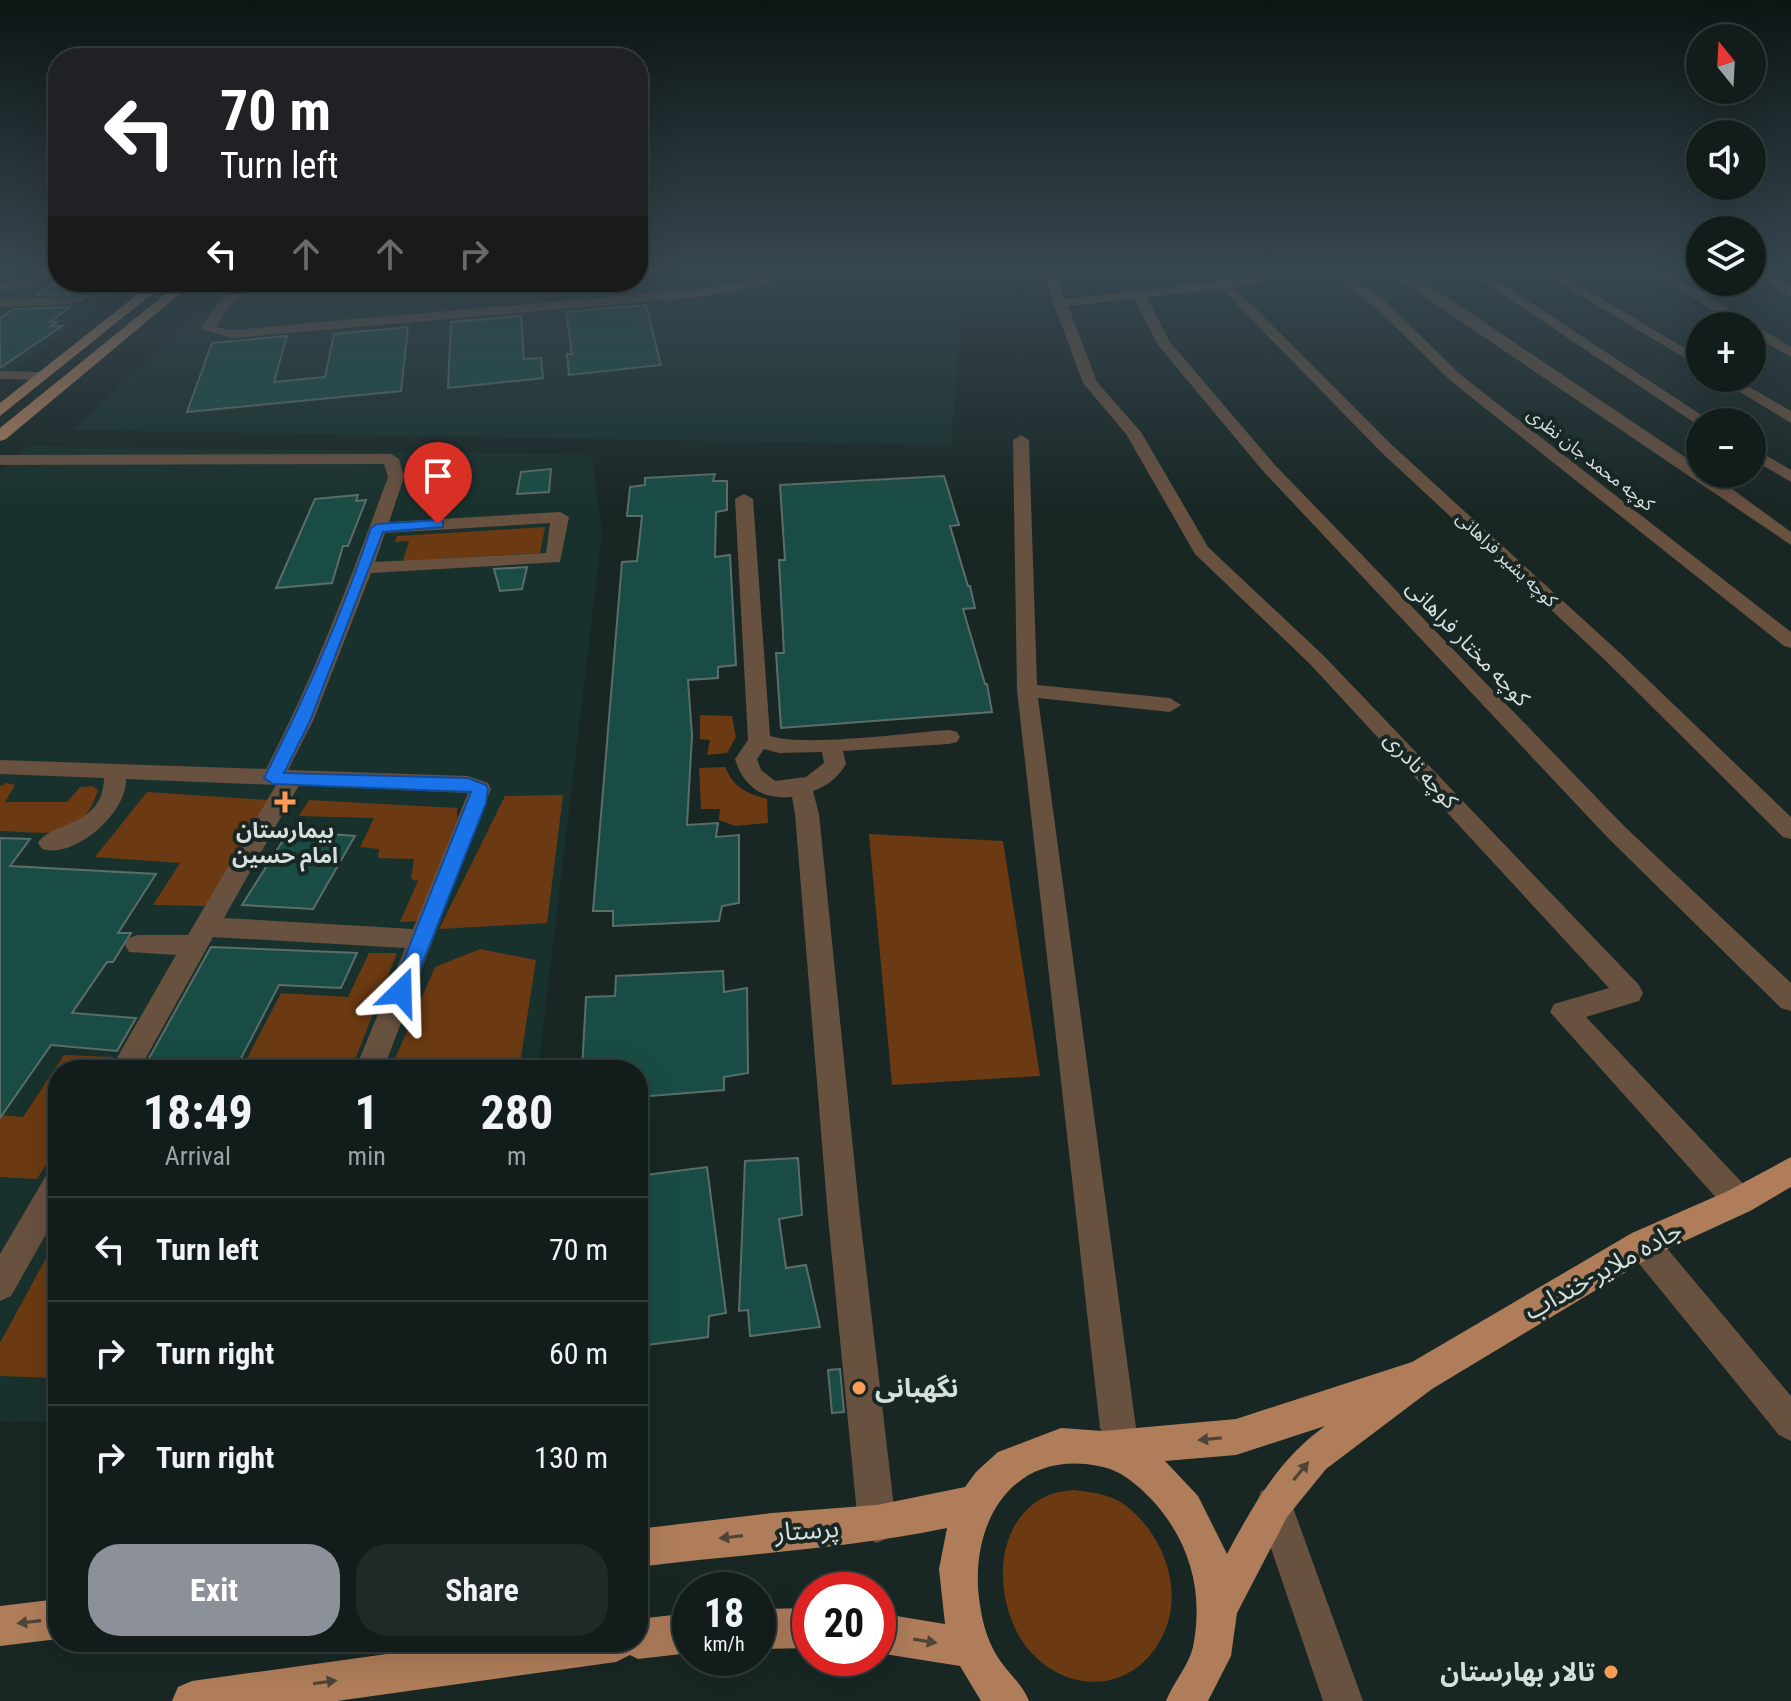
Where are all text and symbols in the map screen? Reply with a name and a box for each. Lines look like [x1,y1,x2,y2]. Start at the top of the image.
north arrow [1686,24,1766,104]
map controls [1686,24,1766,488]
text: 70 m [220,78,331,144]
icon: left [88,80,192,184]
button: sound [1686,120,1766,200]
text: Turn left [220,145,338,187]
button: layers [1686,216,1766,296]
icon: left [200,232,244,276]
icon: ahead [284,232,328,276]
icon: ahead [368,232,412,276]
icon: right [452,232,496,276]
button: + [1686,312,1766,392]
street label: کوچه محمد جان نظری [1523,403,1659,516]
button: − [1686,408,1766,488]
pin [404,442,472,524]
icon: arrive [416,454,460,498]
street label: کوچه بشیر فراهانی [1452,507,1562,612]
street label: کوچه مختار فراهانی [1400,575,1535,713]
street label: کوچه نادری [1378,726,1463,816]
marker: بیمارستان امام حسین [274,791,296,813]
place label: بیمارستان امام حسین [232,818,338,872]
position arrow [359,950,443,1034]
text: 18:49 [143,1084,253,1141]
text: 1 [355,1084,379,1141]
text: 280 [480,1084,553,1141]
text: Arrival [165,1141,231,1171]
text: min [348,1141,386,1171]
text: m [507,1141,527,1171]
street label: جاده ملایر-خنداب [1519,1214,1687,1326]
icon: left [88,1227,132,1271]
text: Turn left [156,1232,259,1267]
text: 70 m [549,1232,608,1267]
icon: right [88,1331,132,1375]
text: Turn right [156,1336,274,1371]
text: 60 m [549,1336,608,1371]
place label: نگهبانی [875,1373,959,1403]
marker: نگهبانی [850,1379,868,1397]
one-way arrow [1197,1433,1222,1446]
icon: right [88,1435,132,1479]
text: Turn right [156,1440,274,1475]
text: 130 m [534,1440,608,1475]
one-way arrow [1292,1461,1309,1481]
street label: پرستار [773,1513,840,1549]
one-way arrow [718,1531,743,1544]
button: Exit [88,1544,340,1636]
button: Share [356,1544,608,1636]
speed limit sign: 20 [792,1572,896,1676]
text: 18 [704,1590,744,1637]
one-way arrow [16,1616,41,1629]
text: km/h [703,1632,745,1656]
one-way arrow [912,1635,937,1648]
place label: تالار بهارستان [1440,1657,1595,1687]
marker: تالار بهارستان [1602,1663,1620,1681]
one-way arrow [312,1675,337,1688]

